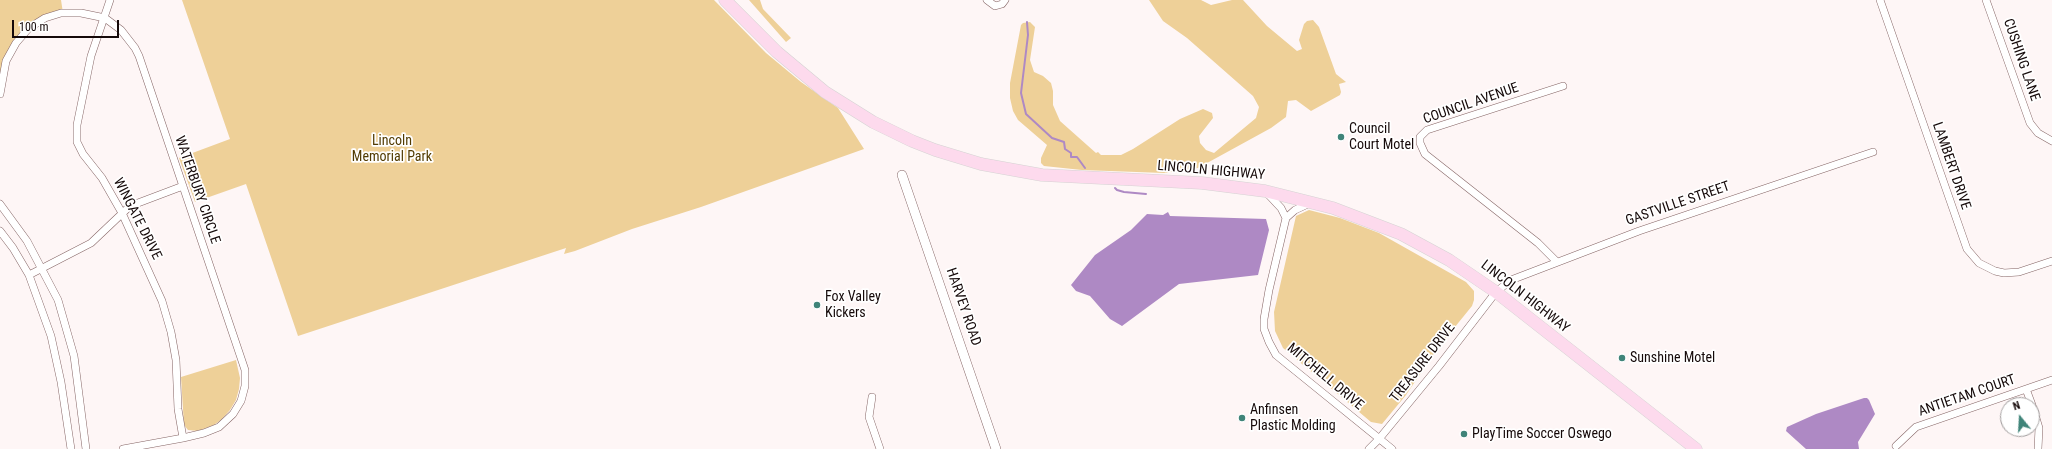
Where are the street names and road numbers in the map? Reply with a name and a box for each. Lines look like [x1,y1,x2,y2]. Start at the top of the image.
street label: CUSHING LANE [1999,17,2043,103]
street label: COUNCIL AVENUE [1421,80,1521,128]
street label: LAMBERT DRIVE [1928,120,1974,212]
street label: WATERBURY CIRCLE [171,134,223,246]
street label: LINCOLN HIGHWAY [1156,158,1266,184]
street label: WINGATE DRIVE [109,175,165,263]
street label: GASTVILLE STREET [1624,178,1732,230]
street label: LINCOLN HIGHWAY [1477,257,1573,337]
street label: HARVEY ROAD [942,266,984,348]
street label: TREASURE DRIVE [1387,320,1459,406]
street label: MITCHELL DRIVE [1283,340,1367,414]
street label: ANTIETAM COURT [1916,372,2018,420]

